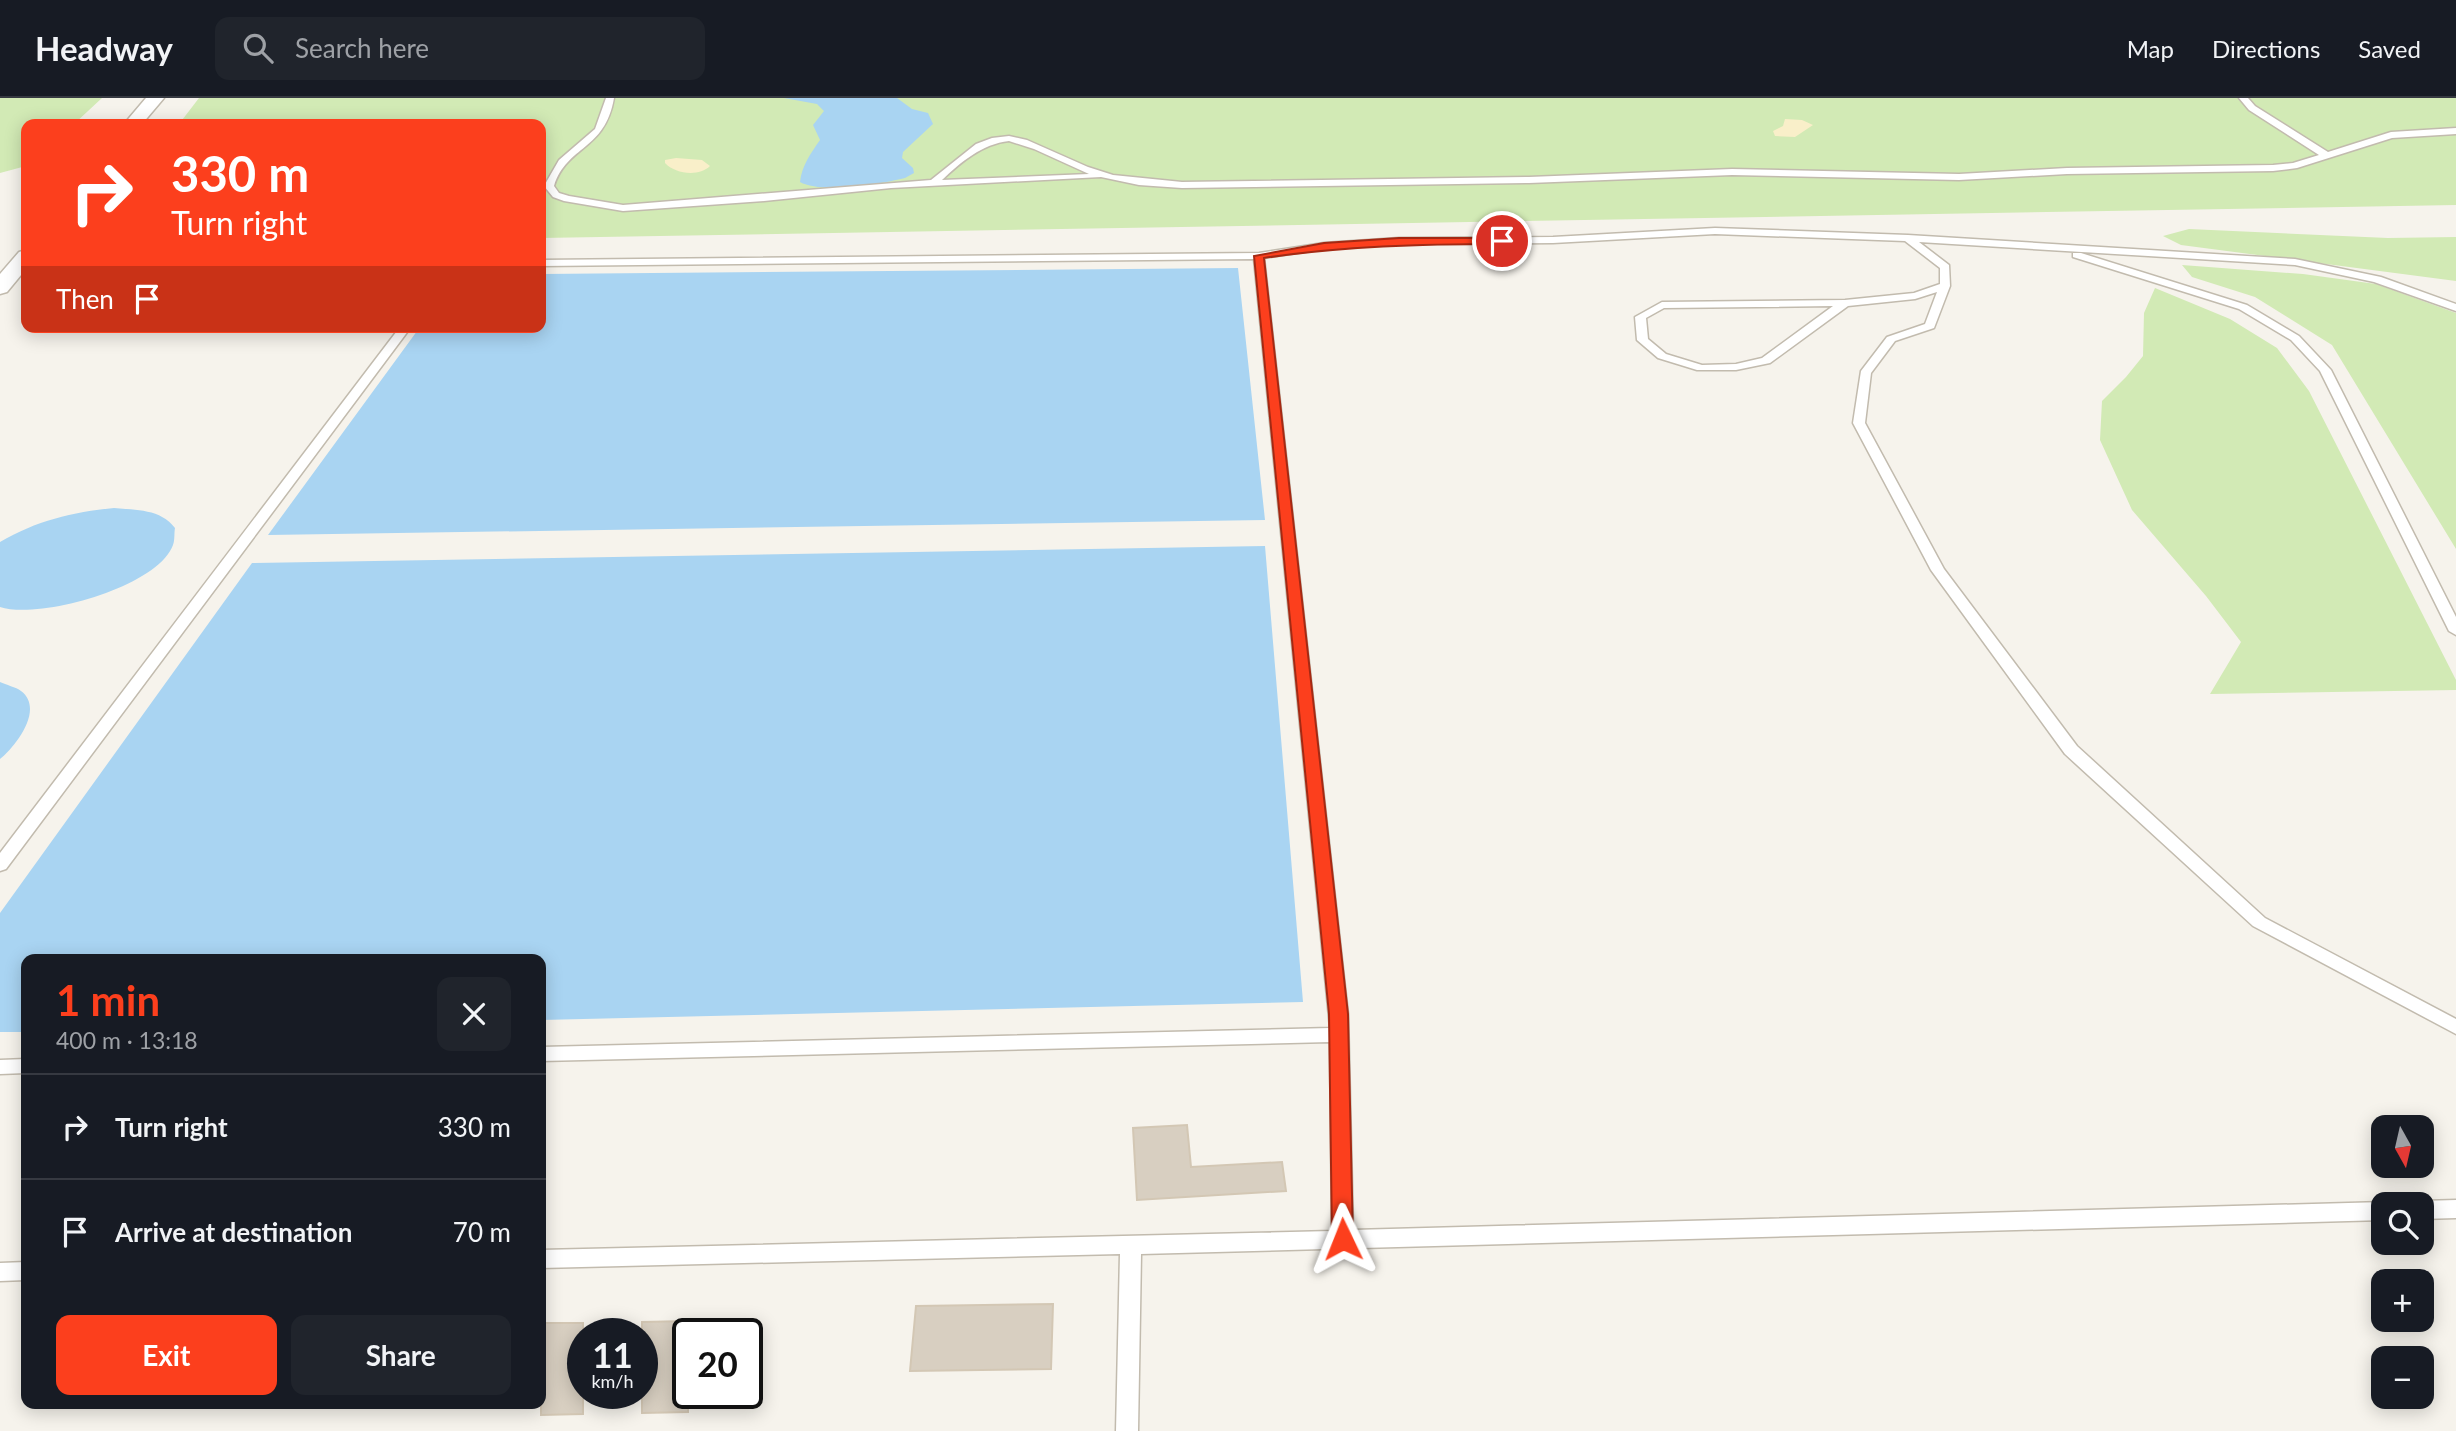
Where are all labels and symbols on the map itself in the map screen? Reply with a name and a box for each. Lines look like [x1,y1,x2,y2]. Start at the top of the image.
pin [1472,211,1532,271]
north arrow [2371,1115,2434,1178]
position arrow [1306,1202,1380,1276]
speed limit sign: 20 [672,1318,763,1409]

